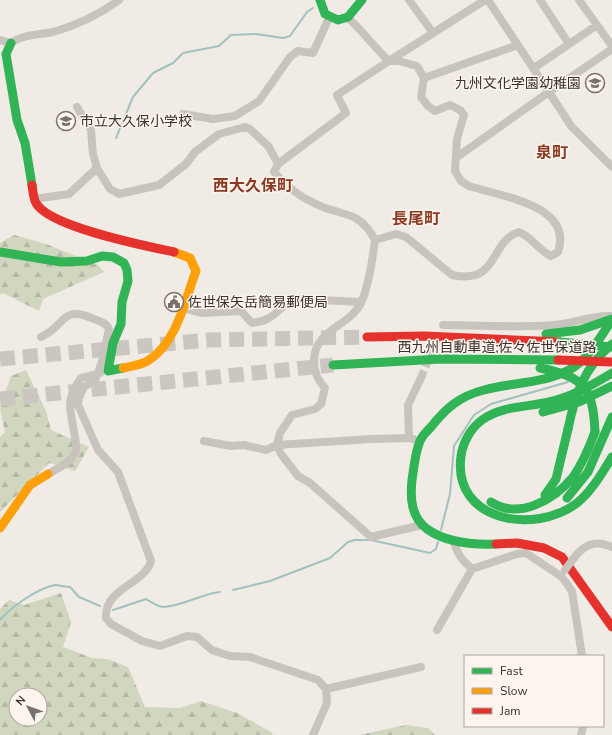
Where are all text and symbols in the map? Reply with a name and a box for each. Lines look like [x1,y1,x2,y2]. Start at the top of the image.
school or university icon: 九州文化学園幼稚園 [584,72,606,94]
place label: 九州文化学園幼稚園 [455,74,581,93]
school or university icon: 市立大久保小学校 [55,110,77,132]
place label: 市立大久保小学校 [80,112,192,131]
district label: 泉町 [536,142,568,164]
district label: 西大久保町 [213,175,293,197]
district label: 長尾町 [392,208,440,230]
public building icon: 佐世保矢岳簡易郵便局 [163,291,185,313]
place label: 佐世保矢岳簡易郵便局 [188,293,328,312]
street label: 西九州自動車道;佐々佐世保道路 [397,338,597,357]
legend [464,655,604,727]
text: Fast [500,663,523,679]
text: Slow [500,683,528,699]
north arrow [8,687,48,727]
text: N [12,693,29,709]
text: Jam [499,703,521,719]

